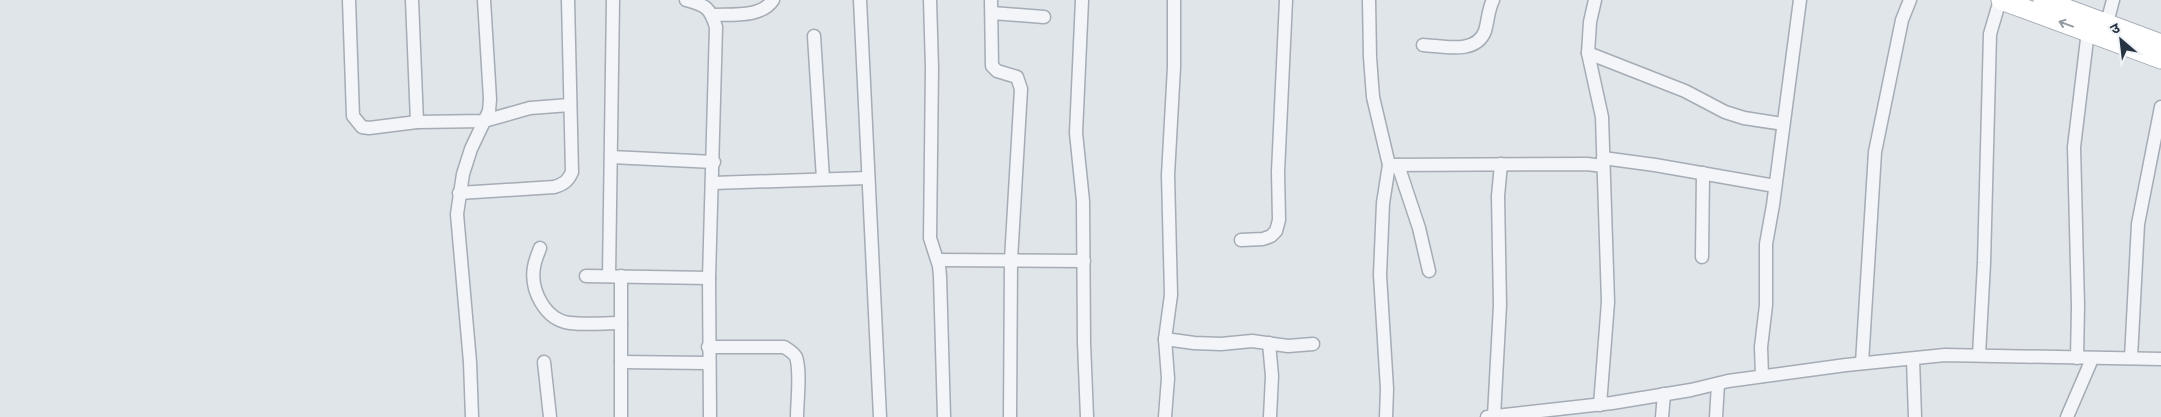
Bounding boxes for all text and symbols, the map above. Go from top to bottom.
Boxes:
north arrow [2096,15,2146,65]
one-way arrow [2058,18,2074,28]
text: उ [2108,19,2123,38]

